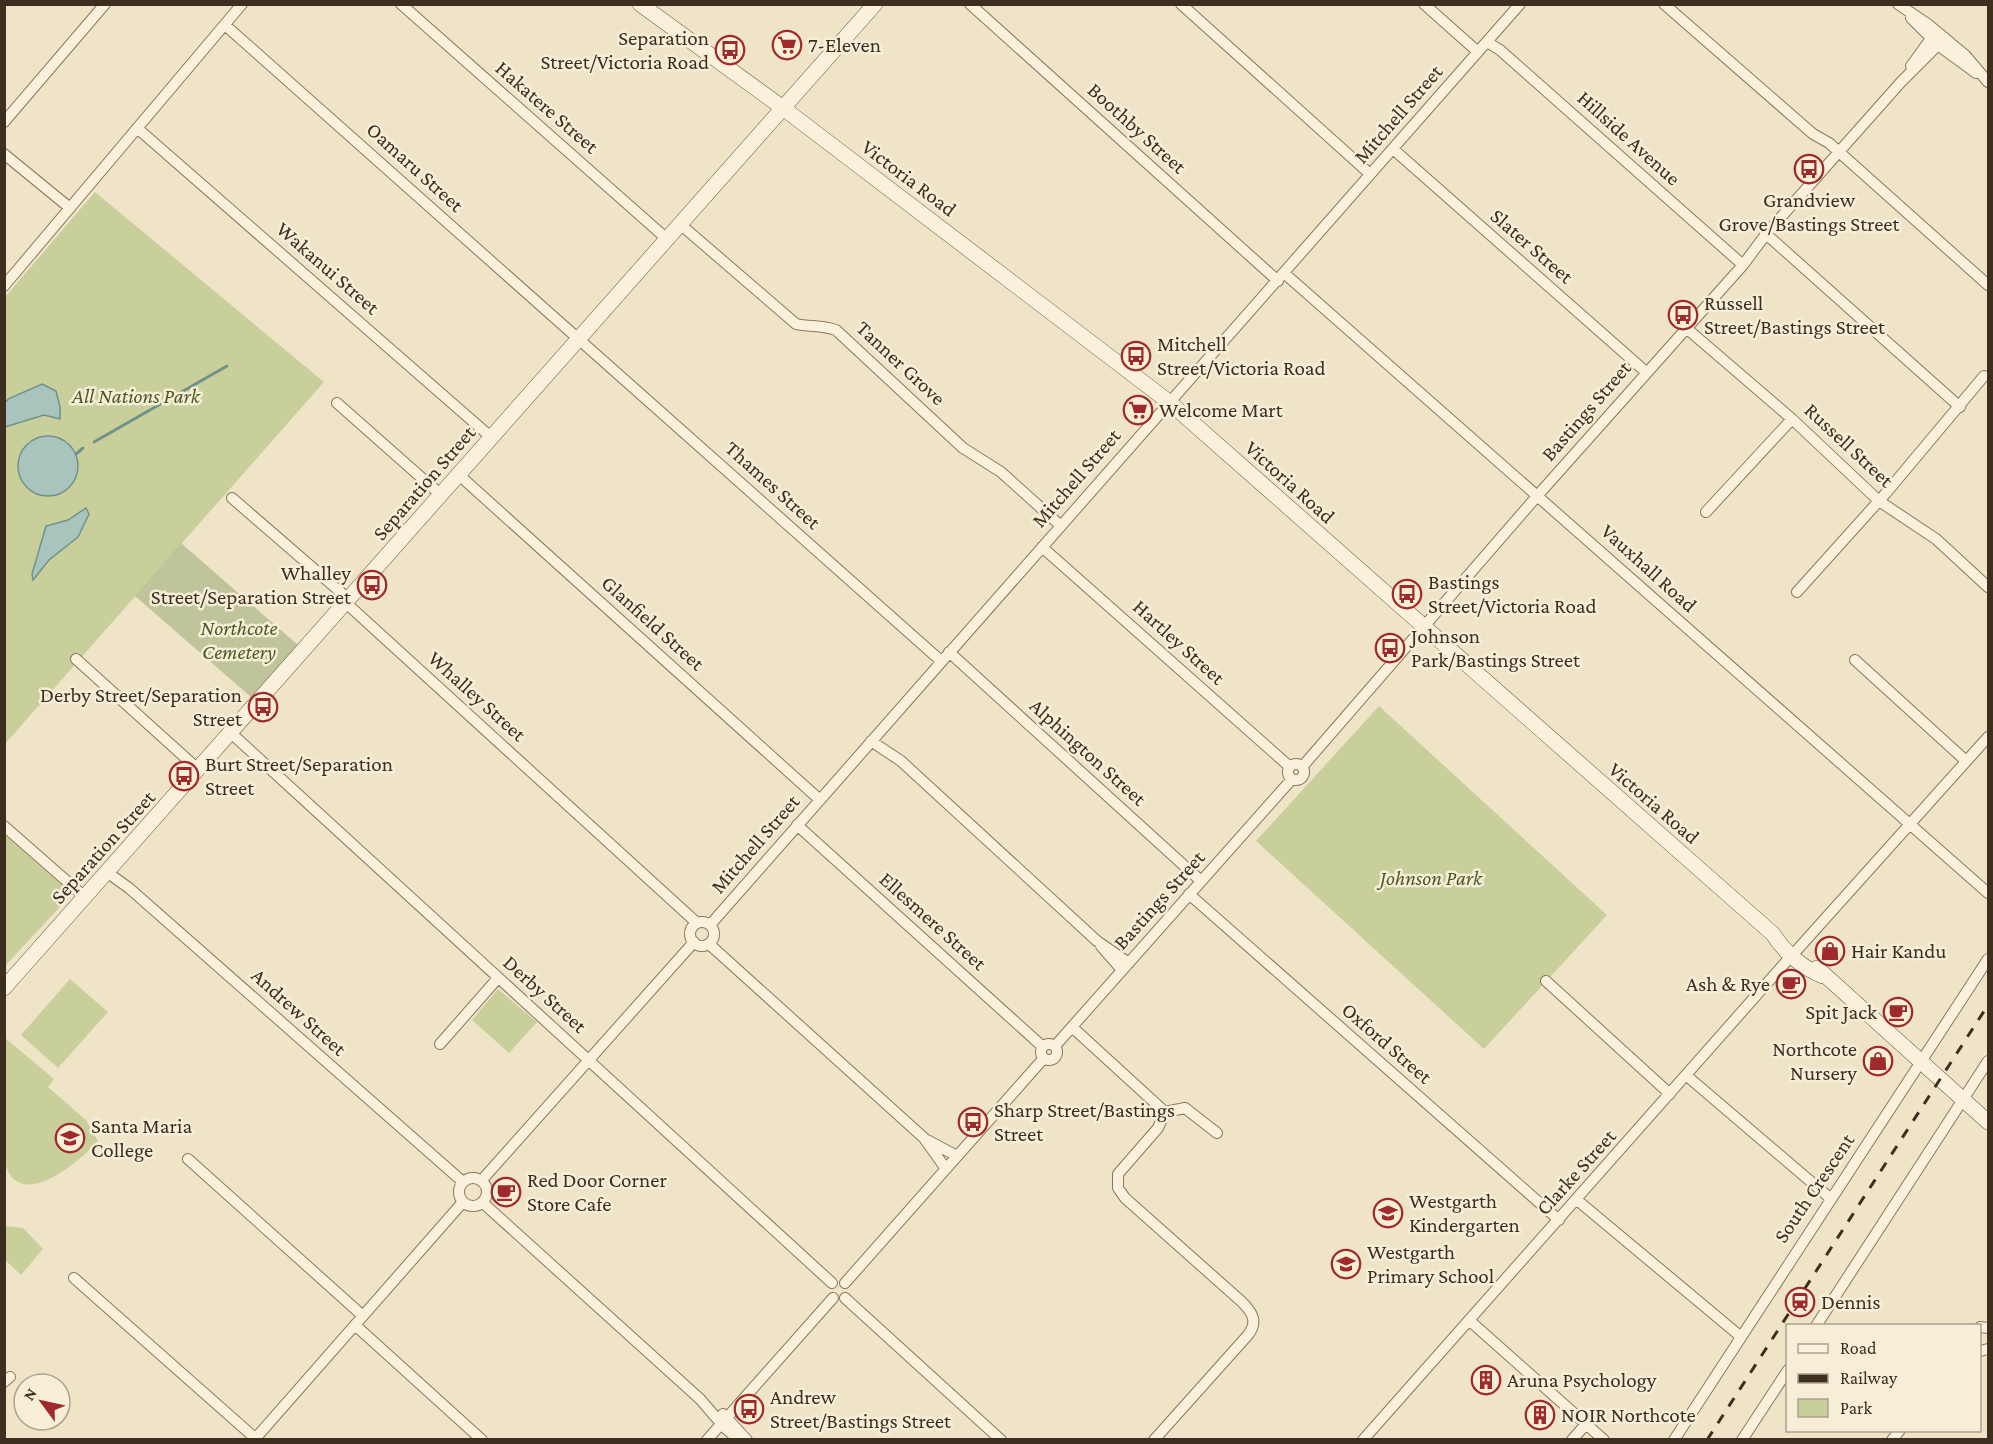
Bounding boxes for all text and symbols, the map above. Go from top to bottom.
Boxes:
place label: Separation Street/Victoria Road [540,26,709,74]
supermarket icon: 7-Eleven [771,29,803,61]
place label: 7-Eleven [808,33,881,57]
bus stop icon: Separation Street/Victoria Road [714,34,746,66]
street label: Hakatere Street [491,56,604,159]
street label: Mitchell Street [1349,59,1448,168]
street label: Boothby Street [1083,78,1192,179]
street label: Hillside Avenue [1573,86,1685,190]
street label: Oamaru Street [362,117,469,217]
street label: Victoria Road [857,135,961,221]
bus stop icon: Grandview Grove/Bastings Street [1793,153,1825,185]
place label: Grandview Grove/Bastings Street [1718,188,1901,236]
street label: Slater Street [1486,204,1579,289]
street label: Wakanui Street [272,217,385,320]
place label: Russell Street/Bastings Street [1704,291,1886,339]
bus stop icon: Russell Street/Bastings Street [1667,299,1699,331]
street label: Tanner Grove [851,316,951,410]
place label: Mitchell Street/Victoria Road [1157,332,1326,380]
bus stop icon: Mitchell Street/Victoria Road [1120,340,1152,372]
street label: Bastings Street [1536,355,1637,466]
park label: All Nations Park [71,384,201,408]
supermarket icon: Welcome Mart [1122,394,1154,426]
place label: Welcome Mart [1159,398,1284,422]
street label: Russell Street [1800,398,1899,493]
street label: Separation Street [368,420,481,545]
street label: Mitchell Street [1027,423,1126,532]
street label: Thames Street [720,436,826,535]
street label: Victoria Road [1240,436,1340,528]
street label: Vauxhall Road [1596,519,1702,617]
place label: Whalley Street/Separation Street [151,561,352,609]
bus stop icon: Whalley Street/Separation Street [356,569,388,601]
place label: Bastings Street/Victoria Road [1428,570,1597,618]
street label: Glanfield Street [597,571,710,676]
bus stop icon: Bastings Street/Victoria Road [1391,578,1423,610]
street label: Hartley Street [1128,594,1231,690]
park label: Northcote Cemetery [201,616,277,664]
place label: Johnson Park/Bastings Street [1409,624,1581,672]
bus stop icon: Johnson Park/Bastings Street [1374,632,1406,664]
street label: Whalley Street [423,646,532,747]
place label: Derby Street/Separation Street [40,683,243,731]
bus stop icon: Derby Street/Separation Street [247,691,279,723]
street label: Alphington Street [1025,693,1152,811]
place label: Burt Street/Separation Street [205,752,393,800]
street label: Victoria Road [1604,757,1704,849]
bus stop icon: Burt Street/Separation Street [168,760,200,792]
street label: Separation Street [46,785,161,908]
street label: Mitchell Street [706,789,805,898]
street label: Bastings Street [1108,845,1210,954]
park label: Johnson Park [1376,866,1483,890]
street label: Ellesmere Street [875,867,992,976]
shop icon: Hair Kandu [1814,935,1846,967]
place label: Hair Kandu [1851,939,1946,963]
street label: Derby Street [498,950,593,1038]
street label: Andrew Street [247,963,352,1061]
cafe icon: Ash & Rye [1775,968,1807,1000]
place label: Ash & Rye [1686,972,1770,996]
cafe icon: Spit Jack [1882,996,1914,1028]
street label: Oxford Street [1337,997,1438,1089]
place label: Spit Jack [1805,1000,1877,1024]
place label: Northcote Nursery [1772,1037,1857,1085]
shop icon: Northcote Nursery [1862,1045,1894,1077]
place label: Sharp Street/Bastings Street [994,1098,1175,1146]
bus stop icon: Sharp Street/Bastings Street [957,1106,989,1138]
place label: Santa Maria College [91,1114,192,1162]
school or university icon: Santa Maria College [54,1122,86,1154]
street label: Clarke Street [1531,1123,1621,1220]
street label: South Crescent [1769,1128,1860,1247]
place label: Red Door Corner Store Cafe [527,1168,668,1216]
cafe icon: Red Door Corner Store Cafe [490,1176,522,1208]
place label: Westgarth Kindergarten [1409,1189,1520,1237]
school or university icon: Westgarth Kindergarten [1372,1197,1404,1229]
place label: Westgarth Primary School [1367,1240,1494,1288]
school or university icon: Westgarth Primary School [1330,1248,1362,1280]
station icon: Dennis [1784,1286,1816,1318]
place label: Dennis [1821,1290,1881,1314]
legend [1786,1324,1981,1432]
text: Road [1840,1338,1877,1358]
building icon: Aruna Psychology [1470,1364,1502,1396]
place label: Aruna Psychology [1507,1368,1657,1392]
text: Railway [1840,1368,1898,1388]
north arrow [12,1372,72,1432]
text: N [20,1385,40,1403]
place label: Andrew Street/Bastings Street [770,1385,952,1433]
bus stop icon: Andrew Street/Bastings Street [733,1393,765,1425]
text: Park [1840,1398,1872,1418]
building icon: NOIR Northcote [1524,1399,1556,1431]
place label: NOIR Northcote [1561,1403,1696,1427]

